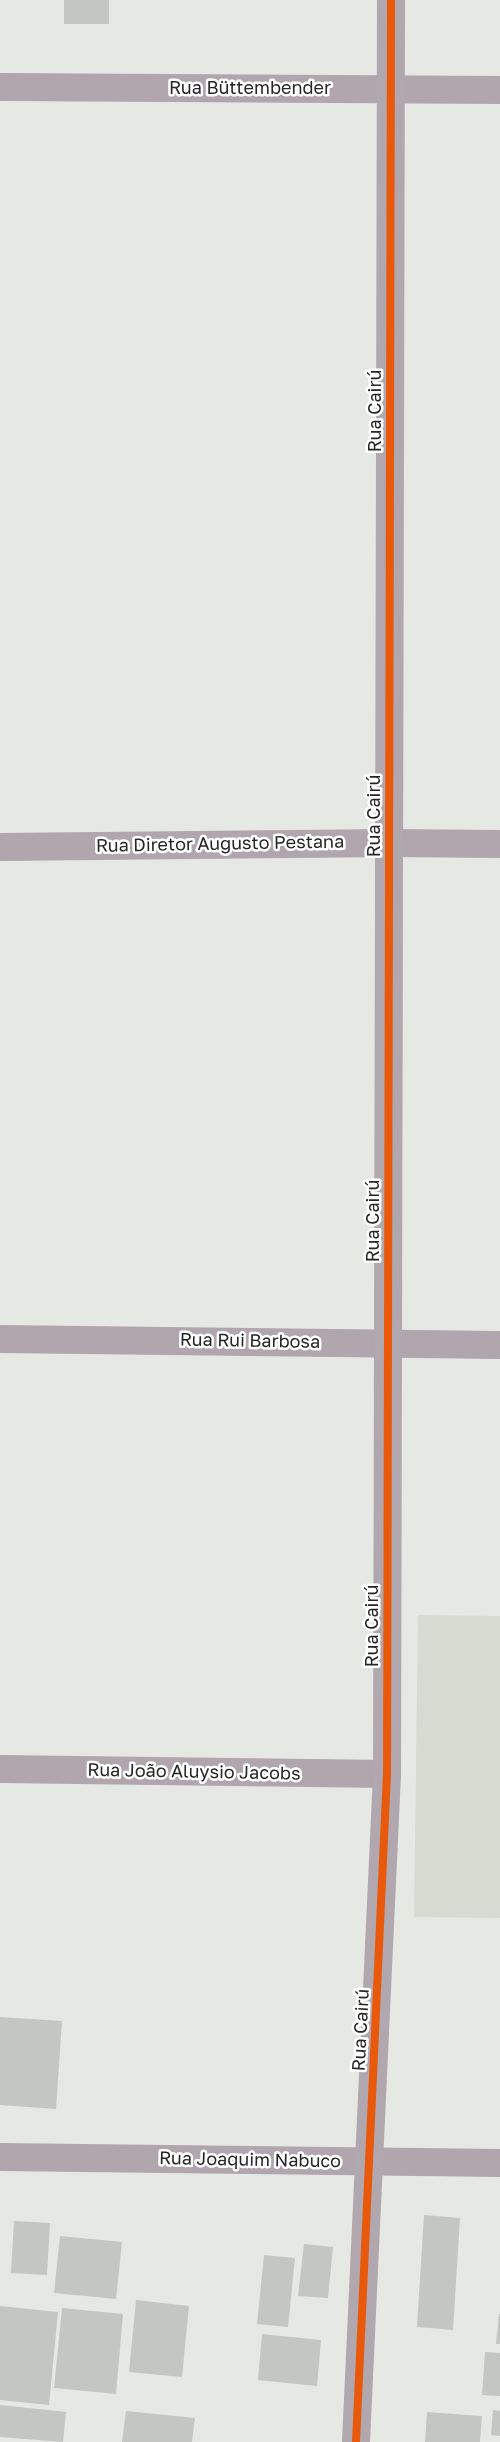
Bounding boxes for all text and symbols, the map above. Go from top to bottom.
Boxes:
street label: Rua Büttembender [169,77,331,99]
street label: Rua Cairú [364,370,386,452]
street label: Rua Cairú [363,775,385,857]
street label: Rua Diretor Augusto Pestana [96,831,344,857]
street label: Rua Cairú [362,1180,384,1262]
street label: Rua Rui Barbosa [180,1329,320,1353]
street label: Rua Cairú [361,1585,383,1667]
street label: Rua João Aluysio Jacobs [87,1759,301,1785]
street label: Rua Cairú [348,1988,374,2072]
street label: Rua Joaquim Nabuco [159,2148,341,2172]

